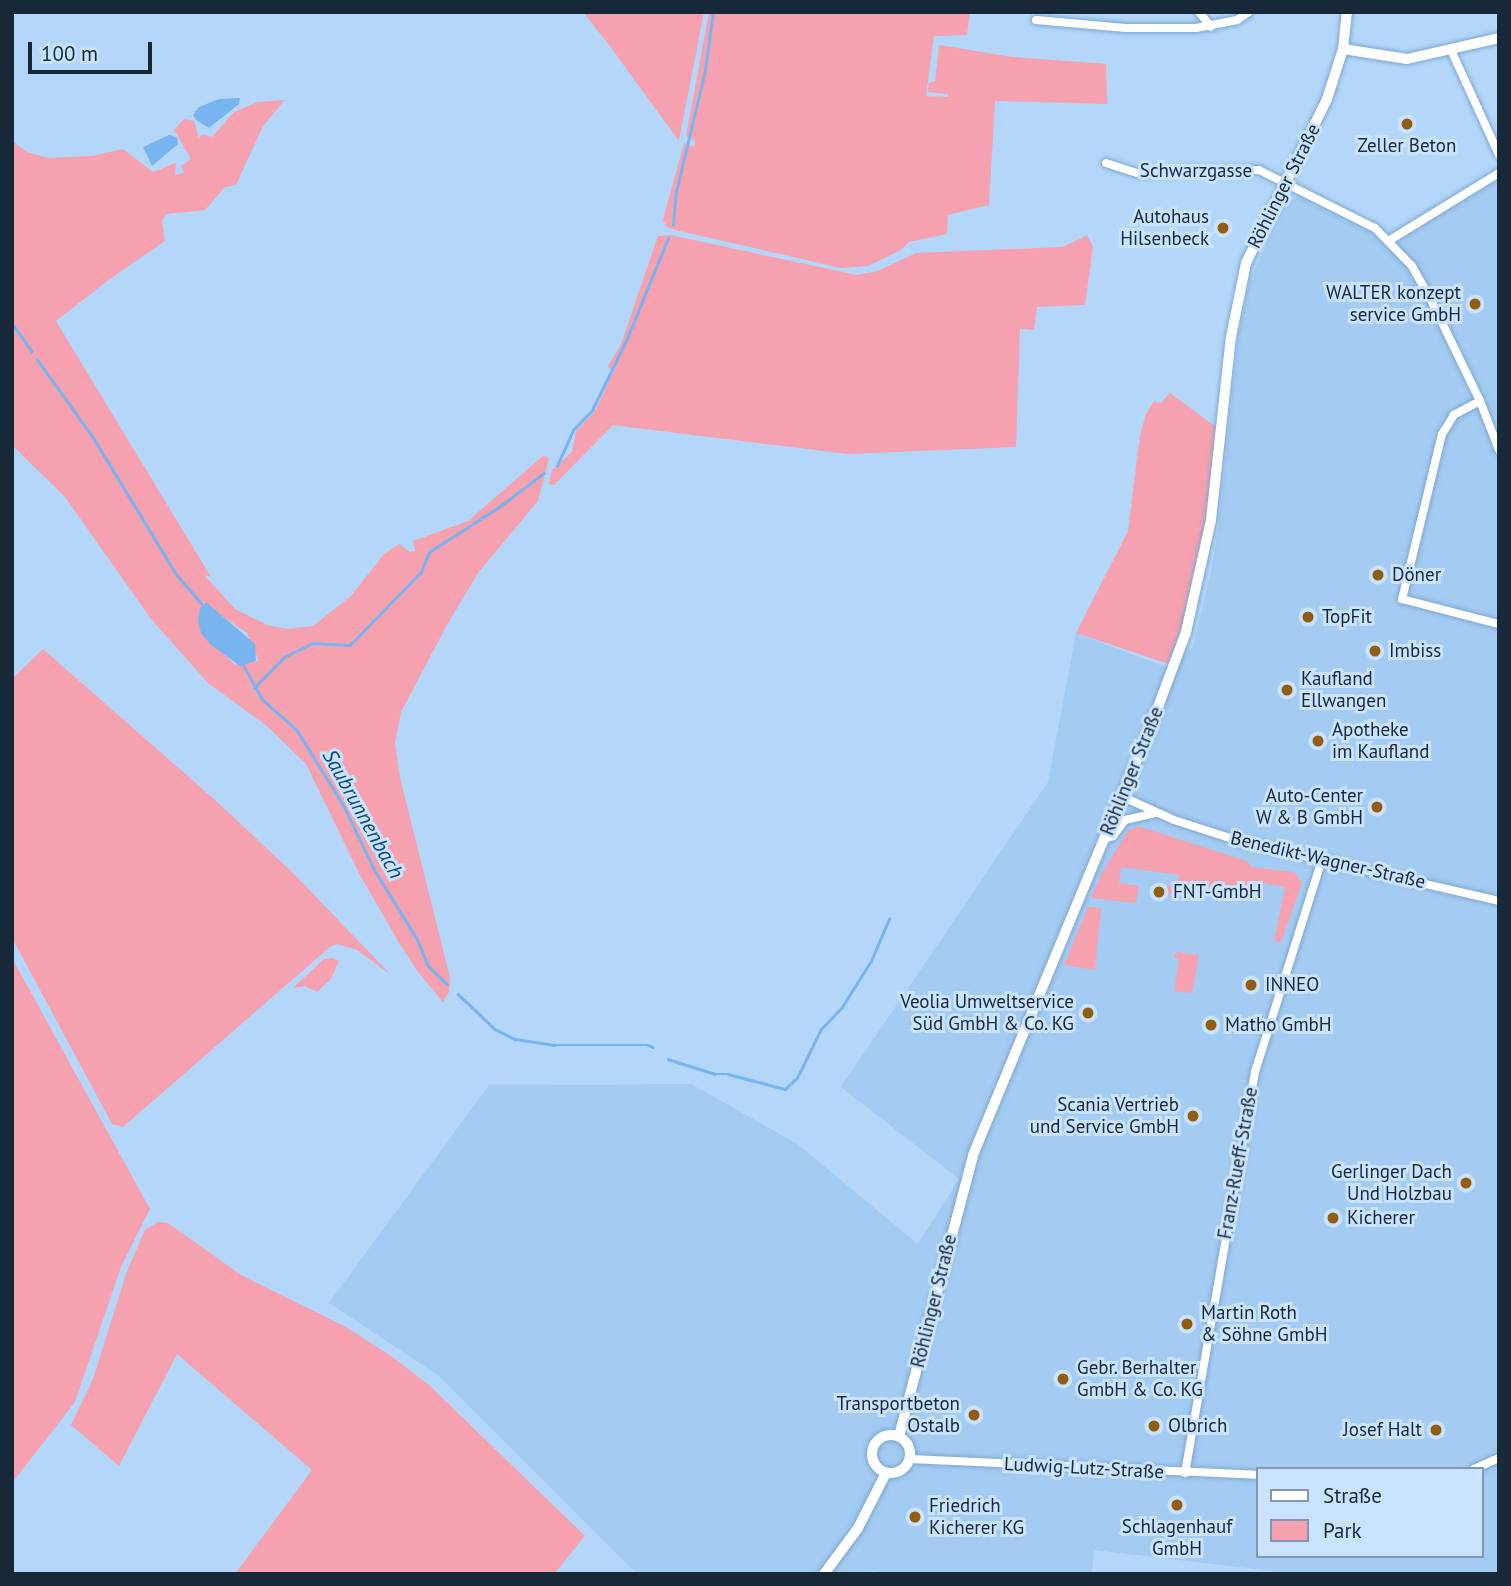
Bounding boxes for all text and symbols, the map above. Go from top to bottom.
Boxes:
scale bar [32,28,156,72]
text: 100 m [41,40,98,67]
marker: Zeller Beton [1399,116,1415,132]
street label: Röhlinger Straße [1243,120,1325,252]
place label: Zeller Beton [1358,135,1456,157]
street label: Schwarzgasse [1140,160,1252,182]
place label: Autohaus Hilsenbeck [1120,206,1209,250]
marker: Autohaus Hilsenbeck [1215,220,1231,236]
place label: WALTER konzept service GmbH [1326,282,1461,326]
marker: WALTER konzept service GmbH [1467,296,1483,312]
place label: Döner [1392,564,1441,586]
marker: Döner [1370,567,1386,583]
place label: TopFit [1322,606,1372,628]
marker: TopFit [1300,609,1316,625]
place label: Imbiss [1389,640,1441,662]
marker: Imbiss [1367,643,1383,659]
place label: Kaufland Ellwangen [1301,668,1386,712]
marker: Kaufland Ellwangen [1279,682,1295,698]
street label: Röhlinger Straße [1096,703,1168,839]
place label: Apotheke im Kaufland [1332,719,1429,763]
marker: Apotheke im Kaufland [1310,733,1326,749]
water label: Saubrunnenbach [317,745,409,883]
place label: Auto-Center W & B GmbH [1255,785,1363,829]
marker: Auto-Center W & B GmbH [1369,799,1385,815]
street label: Benedikt-Wagner-Straße [1228,826,1428,894]
place label: FNT-GmbH [1173,881,1261,903]
marker: FNT-GmbH [1151,884,1167,900]
place label: INNEO [1265,974,1319,996]
marker: INNEO [1243,977,1259,993]
place label: Veolia Umweltservice Süd GmbH & Co. KG [900,991,1074,1035]
marker: Veolia Umweltservice Süd GmbH & Co. KG [1080,1005,1096,1021]
place label: Matho GmbH [1225,1014,1332,1036]
marker: Matho GmbH [1203,1017,1219,1033]
street label: Franz-Rueff-Straße [1213,1085,1263,1241]
place label: Scania Vertrieb und Service GmbH [1030,1094,1179,1138]
marker: Scania Vertrieb und Service GmbH [1185,1108,1201,1124]
place label: Gerlinger Dach Und Holzbau [1331,1161,1452,1205]
marker: Gerlinger Dach Und Holzbau [1458,1175,1474,1191]
place label: Kicherer [1347,1207,1415,1229]
marker: Kicherer [1325,1210,1341,1226]
street label: Röhlinger Straße [906,1232,962,1370]
place label: Martin Roth & Söhne GmbH [1201,1302,1327,1346]
marker: Martin Roth & Söhne GmbH [1179,1316,1195,1332]
place label: Gebr. Berhalter GmbH & Co. KG [1077,1357,1204,1401]
marker: Gebr. Berhalter GmbH & Co. KG [1055,1371,1071,1387]
place label: Transportbeton Ostalb [837,1393,960,1437]
marker: Transportbeton Ostalb [966,1407,982,1423]
place label: Olbrich [1168,1415,1227,1437]
marker: Olbrich [1146,1418,1162,1434]
place label: Josef Halt [1343,1419,1422,1441]
marker: Josef Halt [1428,1422,1444,1438]
street label: Ludwig-Lutz-Straße [1004,1452,1164,1484]
legend [1256,1467,1483,1558]
text: Straße [1323,1482,1382,1509]
place label: Friedrich Kicherer KG [929,1495,1024,1539]
marker: Schlagenhauf GmbH [1169,1497,1185,1513]
marker: Friedrich Kicherer KG [907,1509,923,1525]
place label: Schlagenhauf GmbH [1122,1516,1232,1560]
text: Park [1323,1517,1362,1544]

